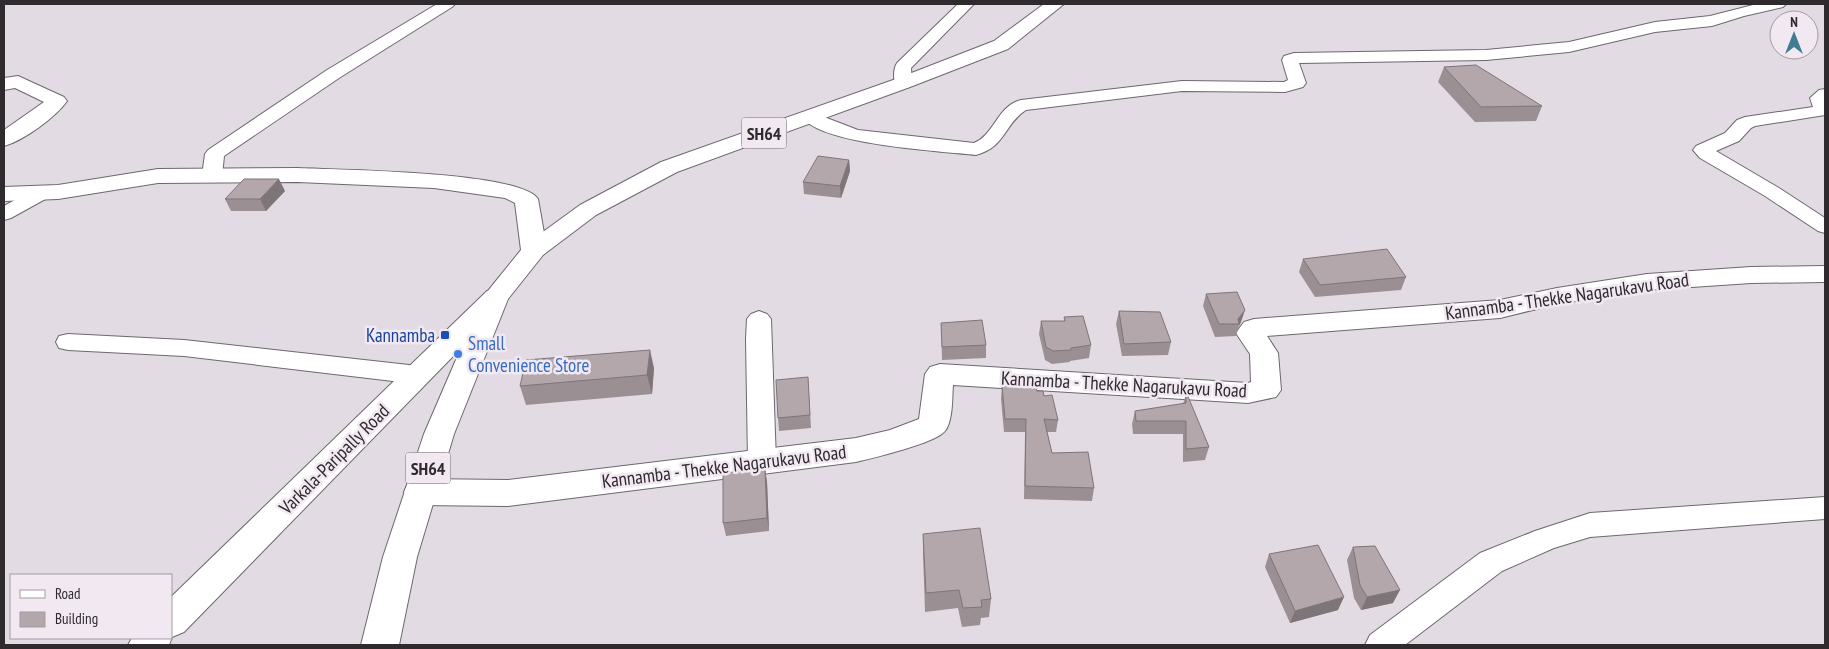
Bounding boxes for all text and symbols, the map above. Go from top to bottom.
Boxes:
north arrow [1769,10,1819,60]
text: N [1790,13,1798,31]
road number: SH64 [742,118,786,148]
street label: Kannamba - Thekke Nagarukavu Road [1444,267,1690,325]
place label: Kannamba [366,323,435,347]
marker: Kannamba [439,329,451,341]
place label: Small Convenience Store [468,331,590,377]
marker: Small Convenience Store [452,348,464,360]
street label: Kannamba - Thekke Nagarukavu Road [1001,366,1247,402]
street label: Varkala-Paripally Road [273,399,394,520]
street label: Kannamba - Thekke Nagarukavu Road [600,439,848,493]
road number: SH64 [406,452,450,483]
legend [10,574,172,639]
text: Road [55,584,81,603]
text: Building [55,609,98,628]

